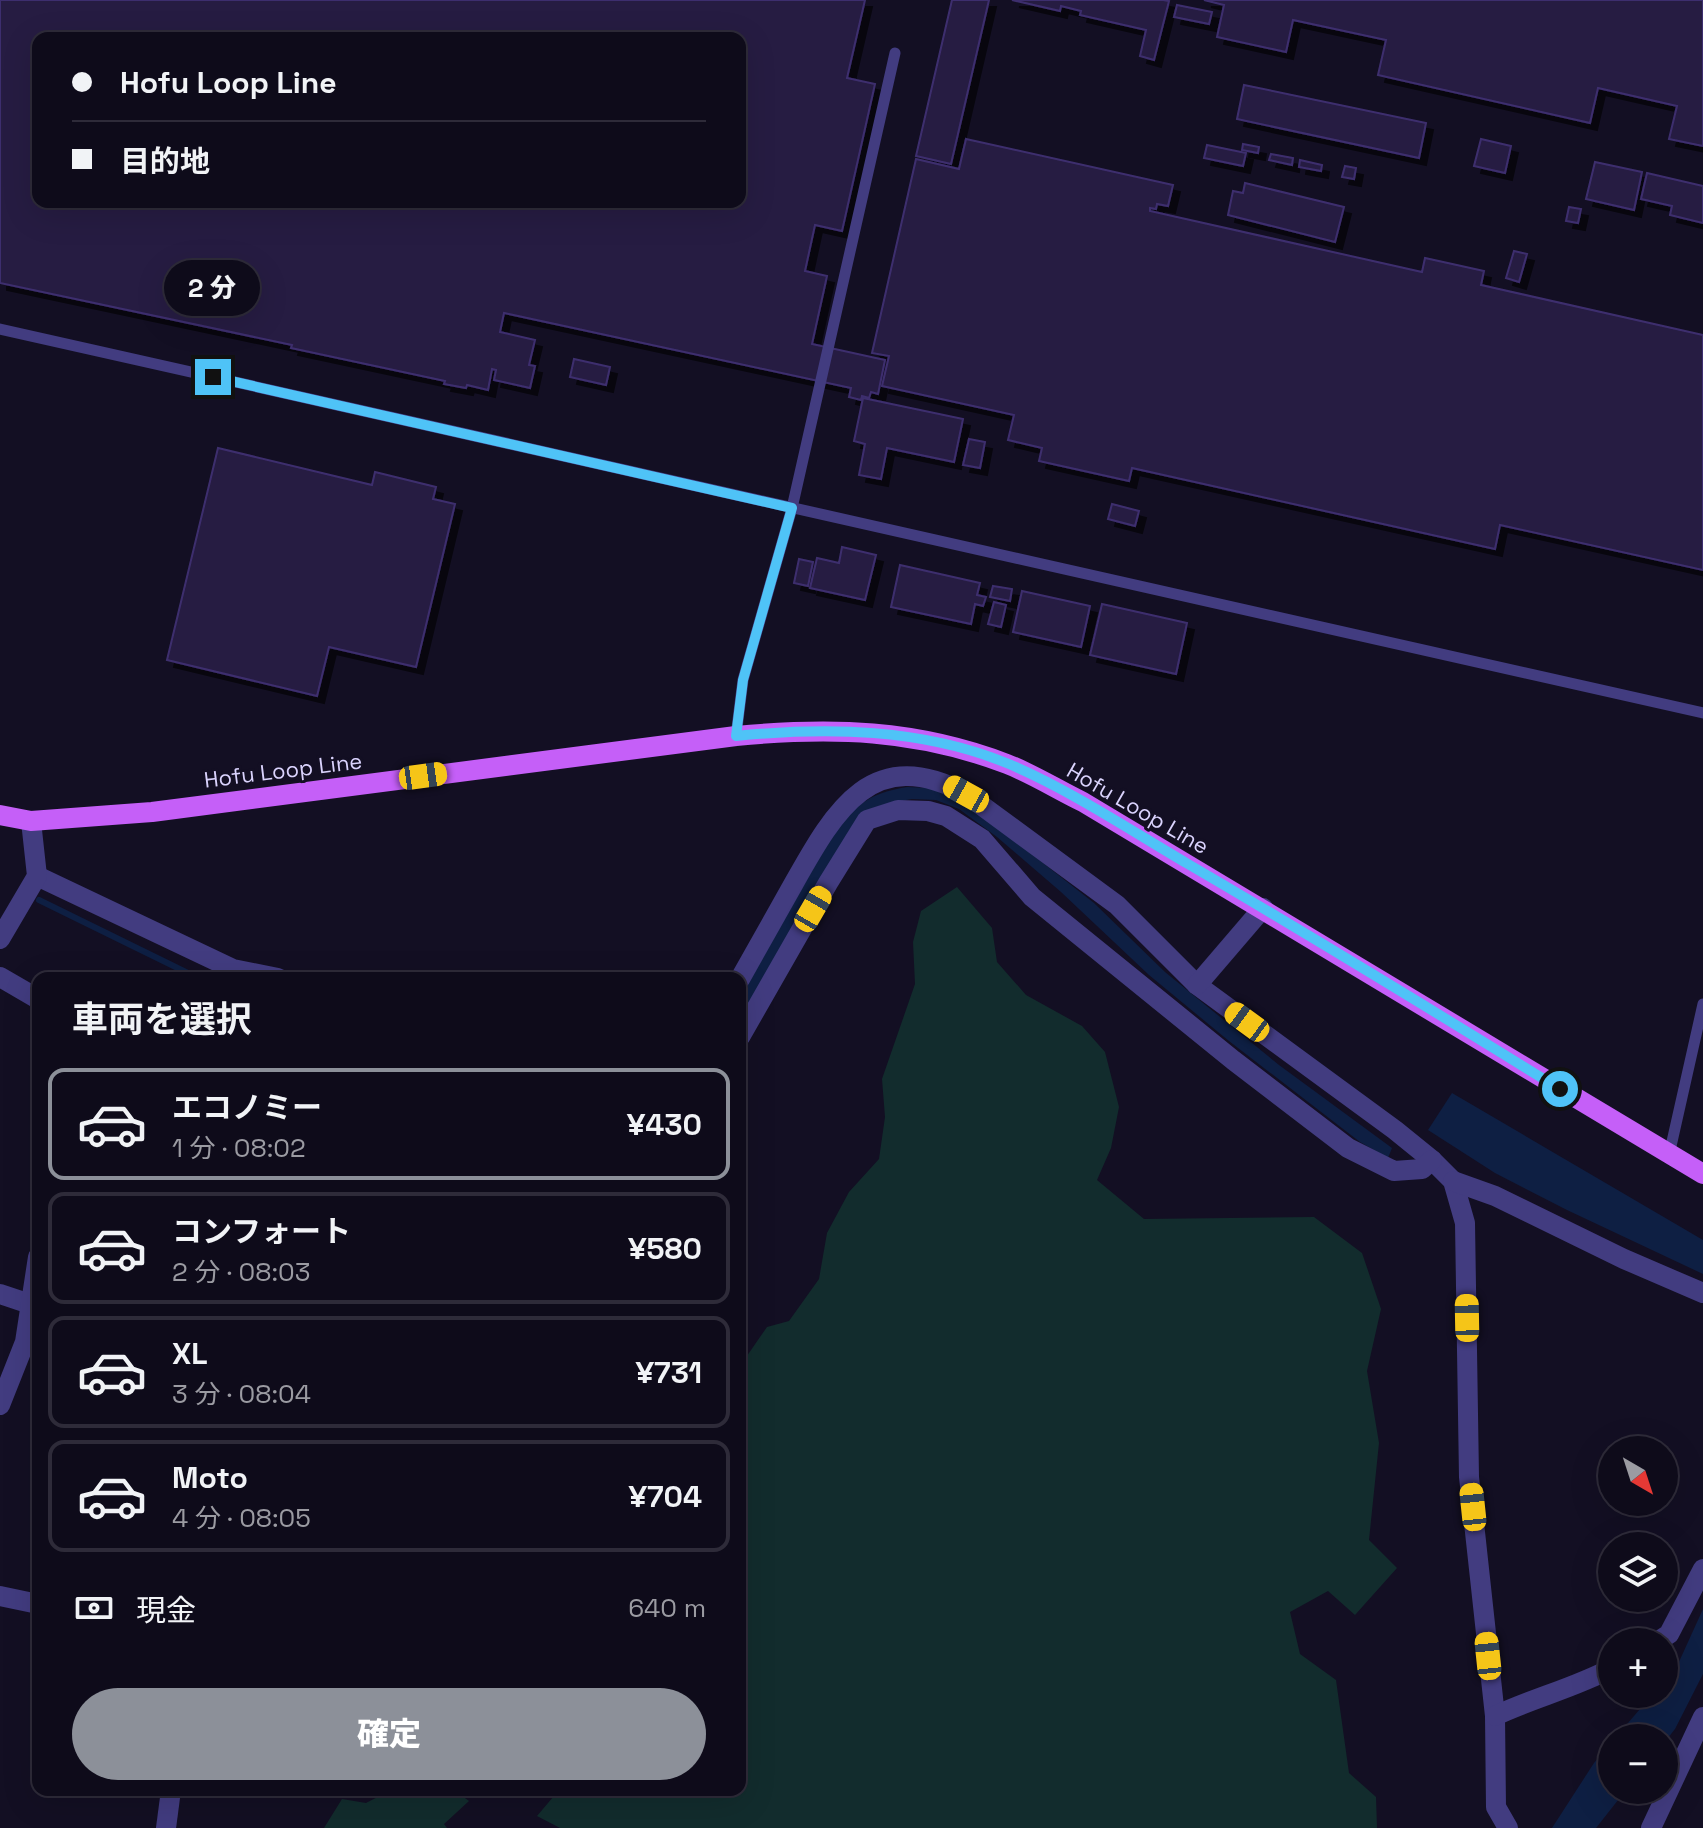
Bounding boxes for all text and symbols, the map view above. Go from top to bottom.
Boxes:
text: Hofu Loop Line [120,63,337,102]
text: 目的地 [120,142,210,181]
callout: 2 分 [165,261,261,317]
text: 2 分 [188,271,236,305]
route end [195,359,231,395]
street label: Hofu Loop Line [202,746,364,794]
street label: Hofu Loop Line [1062,756,1214,860]
car [398,761,448,791]
car [939,772,993,816]
car [791,882,835,936]
text: 車両を選択 [72,997,252,1043]
car [1221,998,1273,1046]
route start [1542,1071,1578,1107]
icon: car [76,1088,148,1160]
text: エコノミー [172,1088,322,1127]
text: ¥430 [627,1105,702,1144]
text: 1 分 · 08:02 [172,1131,306,1165]
icon: car [76,1212,148,1284]
text: コンフォート [172,1212,351,1251]
text: ¥580 [628,1229,702,1268]
text: 2 分 · 08:03 [172,1255,310,1289]
car [1455,1294,1479,1342]
text: XL [172,1334,208,1373]
icon: car [76,1336,148,1408]
text: ¥731 [636,1353,702,1392]
text: 3 分 · 08:04 [172,1377,311,1411]
north arrow [1598,1436,1678,1516]
map controls [1598,1436,1678,1804]
text: Moto [172,1458,248,1497]
icon: car [76,1460,148,1532]
text: ¥704 [628,1477,702,1516]
car [1459,1482,1487,1532]
text: 4 分 · 08:05 [172,1501,311,1535]
button: layers [1598,1532,1678,1612]
icon: cash [72,1586,116,1630]
text: 現金 [136,1591,196,1630]
text: 640 m [628,1591,706,1625]
button: + [1598,1628,1678,1708]
car [1474,1631,1502,1681]
button: 確定 [72,1688,706,1780]
button: − [1598,1724,1678,1804]

